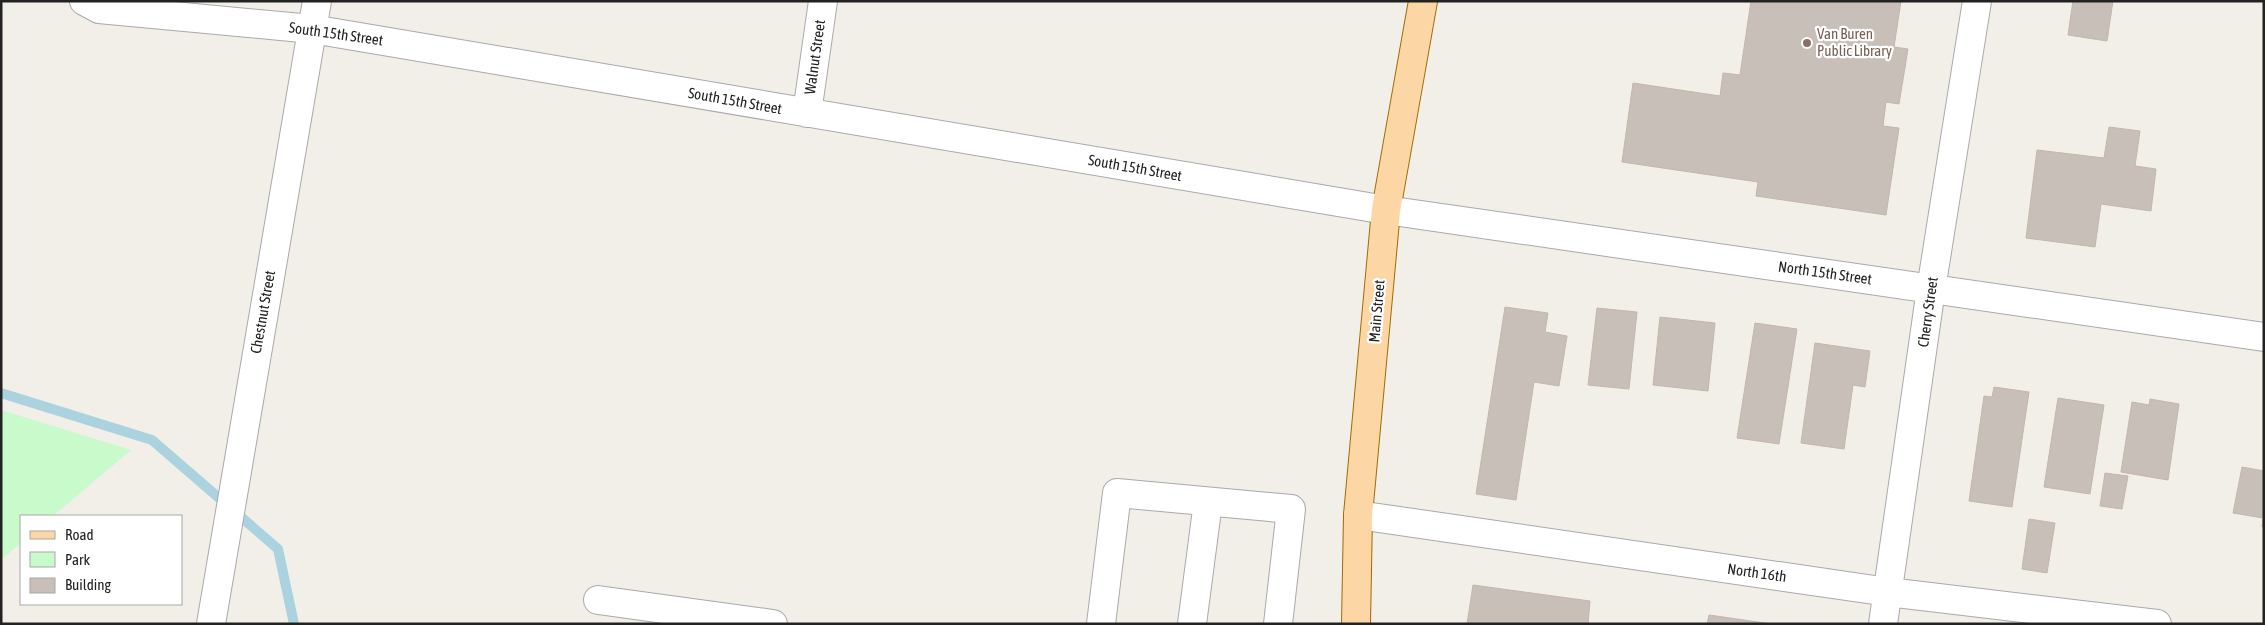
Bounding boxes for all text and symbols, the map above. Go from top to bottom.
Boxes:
street label: South 15th Street [288,18,384,49]
street label: Walnut Street [801,19,828,95]
place label: Van Buren Public Library [1817,25,1892,59]
marker: Van Buren Public Library [1801,37,1813,49]
street label: South 15th Street [687,84,783,117]
street label: South 15th Street [1087,151,1183,184]
street label: North 15th Street [1777,258,1873,287]
street label: Chestnut Street [247,269,278,355]
street label: Cherry Street [1914,276,1941,348]
street label: Main Street [1365,279,1388,343]
legend [20,515,182,605]
text: Road [65,526,94,543]
text: Park [65,551,90,568]
street label: North 16th [1726,560,1788,585]
text: Building [65,576,111,593]

